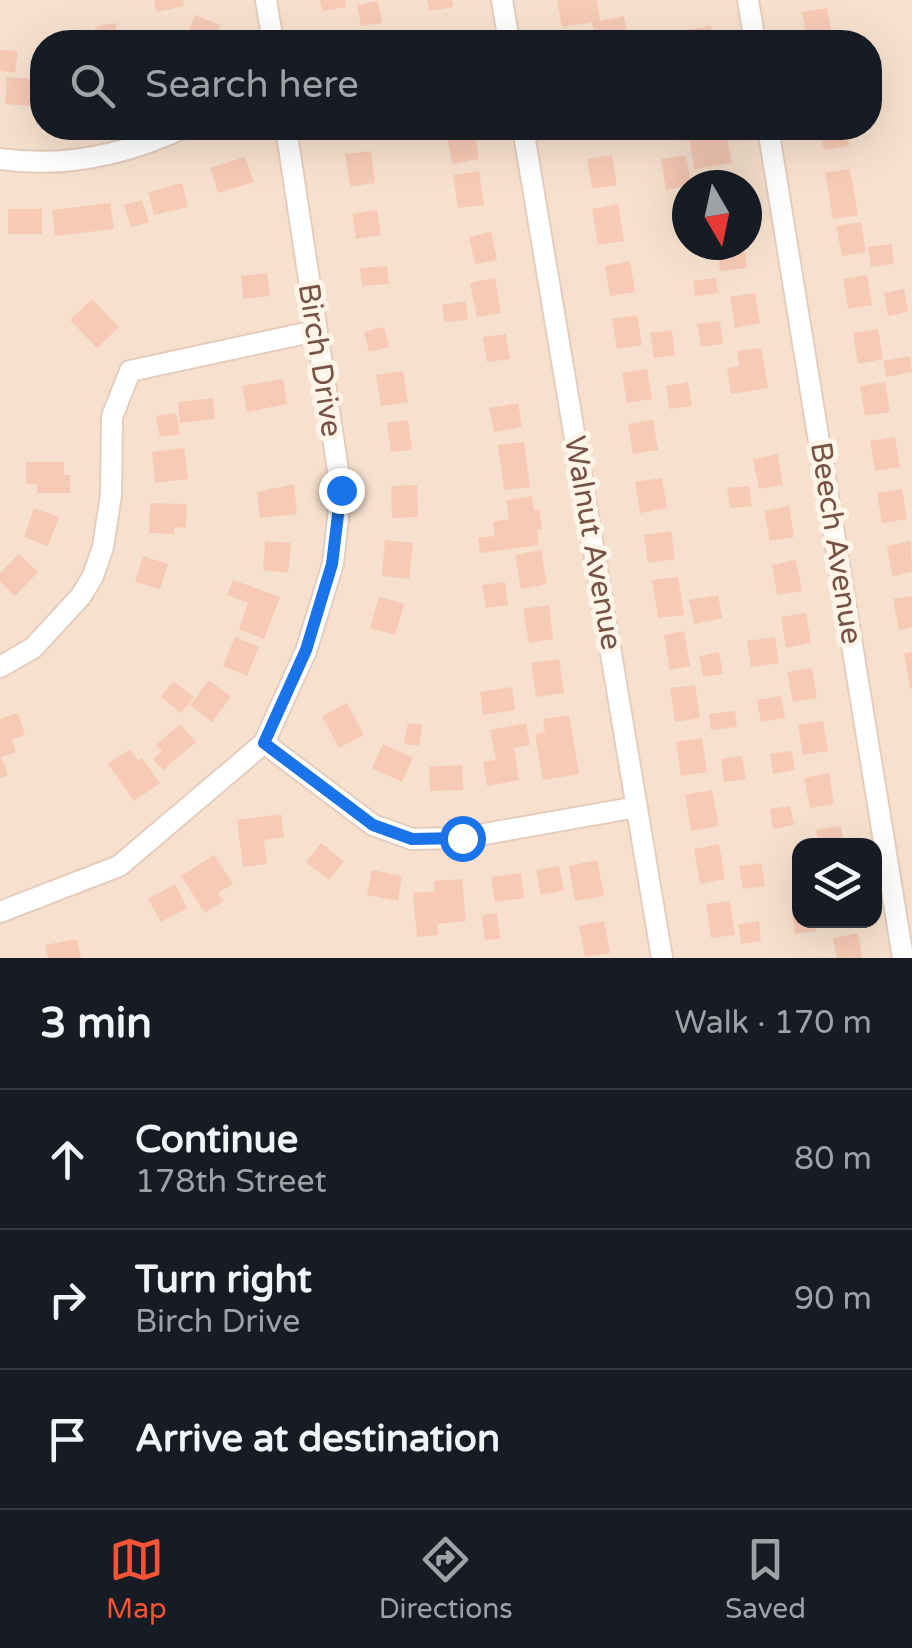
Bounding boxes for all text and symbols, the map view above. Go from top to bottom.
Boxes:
search box [30,30,882,140]
icon: search [65,58,120,113]
text: Search here [145,62,359,108]
north arrow [672,170,762,260]
street label: Birch Drive [290,281,350,439]
street label: Walnut Avenue [556,433,630,653]
street label: Beech Avenue [802,439,870,647]
route end [319,468,365,514]
route start [440,816,486,862]
map controls [792,838,882,928]
button: layers [792,838,882,928]
text: 3 min [40,998,152,1049]
text: Walk · 170 m [675,1004,872,1042]
text: Continue [135,1117,298,1163]
icon: ahead [40,1132,95,1187]
text: 80 m [794,1140,872,1178]
text: 178th Street [135,1163,327,1201]
text: Turn right [135,1257,312,1303]
icon: right [40,1272,95,1327]
text: 90 m [794,1280,872,1318]
text: Birch Drive [135,1303,300,1341]
icon: arrive [40,1412,95,1467]
text: Arrive at destination [135,1416,500,1462]
tab: Map [106,1532,167,1626]
tab: Directions [379,1532,513,1626]
tab: Saved [725,1532,806,1626]

